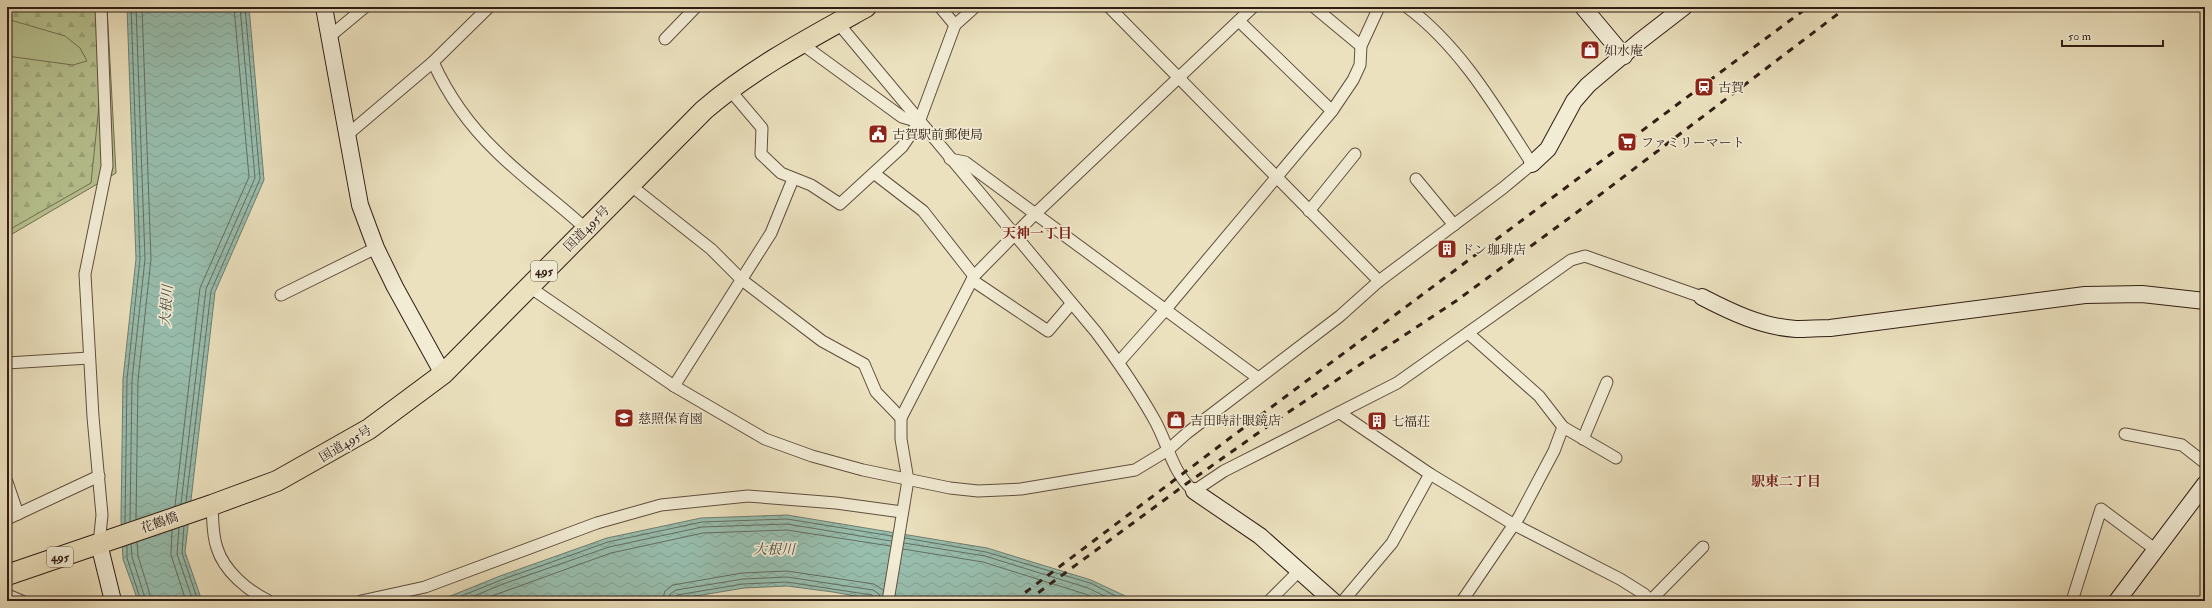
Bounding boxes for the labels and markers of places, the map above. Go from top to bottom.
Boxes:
shop icon: 如水庵 [1579,39,1601,61]
place label: 如水庵 [1604,43,1643,59]
station icon: 古賀 [1693,76,1715,98]
place label: 古賀 [1718,80,1744,96]
public building icon: 古賀駅前郵便局 [867,123,889,145]
place label: 古賀駅前郵便局 [892,127,983,143]
supermarket icon: ファミリーマート [1616,131,1638,153]
place label: ファミリーマート [1641,135,1745,151]
building icon: ドン珈琲店 [1436,238,1458,260]
place label: ドン珈琲店 [1461,242,1526,258]
school or university icon: 慈照保育園 [613,407,635,429]
shop icon: 吉田時計眼鏡店 [1165,409,1187,431]
building icon: 七福荘 [1366,410,1388,432]
place label: 慈照保育園 [638,411,703,427]
place label: 吉田時計眼鏡店 [1190,413,1281,429]
place label: 七福荘 [1391,414,1430,430]

